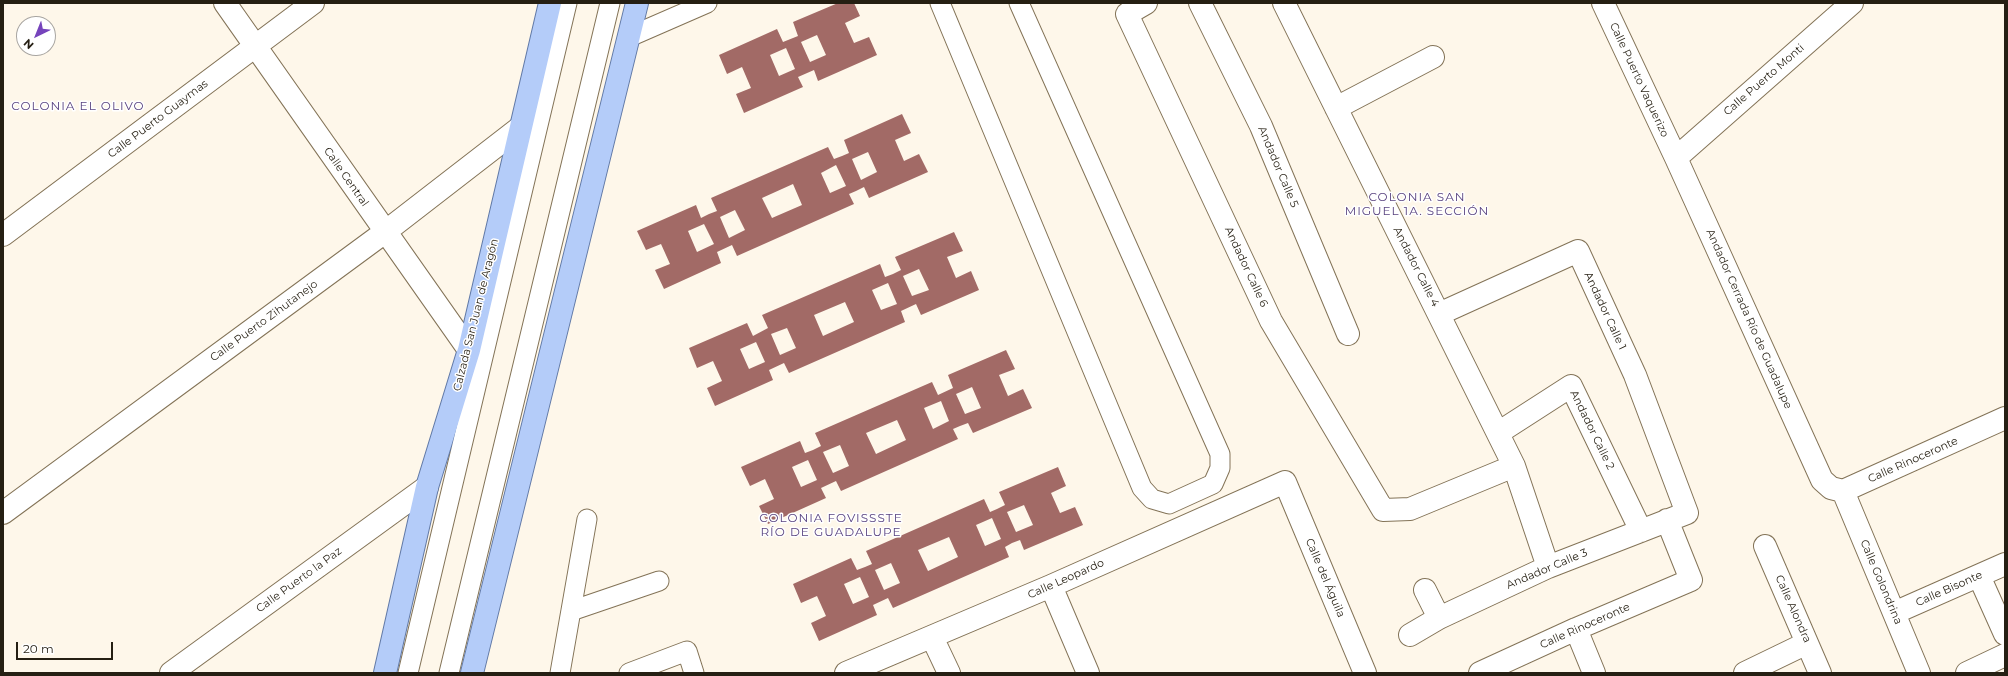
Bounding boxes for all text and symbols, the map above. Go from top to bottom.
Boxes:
north arrow [16,16,56,56]
street label: Calle Puerto Vaquerizo [1607,21,1671,139]
text: N [20,36,37,52]
street label: Calle Puerto Monti [1721,41,1807,119]
street label: Calle Puerto Guaymas [105,77,211,161]
district label: COLONIA EL OLIVO [11,99,145,113]
street label: Andador Calle 5 [1255,124,1301,210]
street label: Calle Central [321,145,371,209]
district label: COLONIA SAN MIGUEL 1A. SECCIÓN [1345,190,1489,218]
street label: Andador Calle 6 [1222,225,1270,309]
street label: Andador Calle 4 [1390,225,1442,309]
street label: Andador Cerrada Río de Guadalupe [1703,227,1795,411]
street label: Calzada San Juan de Aragón [451,237,501,393]
street label: Andador Calle 1 [1581,270,1629,352]
street label: Calle Puerto Zihutanejo [208,278,320,364]
street label: Andador Calle 2 [1567,388,1617,472]
street label: Calle Rinoceronte [1866,434,1960,486]
district label: COLONIA FOVISSSTE RÍO DE GUADALUPE [759,511,903,539]
street label: Calle del Águila [1302,536,1348,620]
street label: Calle Golondrina [1857,538,1905,626]
street label: Calle Puerto la Paz [254,545,344,615]
street label: Andador Calle 3 [1504,546,1590,592]
street label: Calle Leopardo [1026,556,1106,602]
street label: Calle Bisonte [1914,568,1984,610]
street label: Calle Alondra [1772,573,1814,645]
street label: Calle Rinoceronte [1538,600,1632,652]
scale bar [18,634,115,660]
text: 20 m [23,641,54,656]

